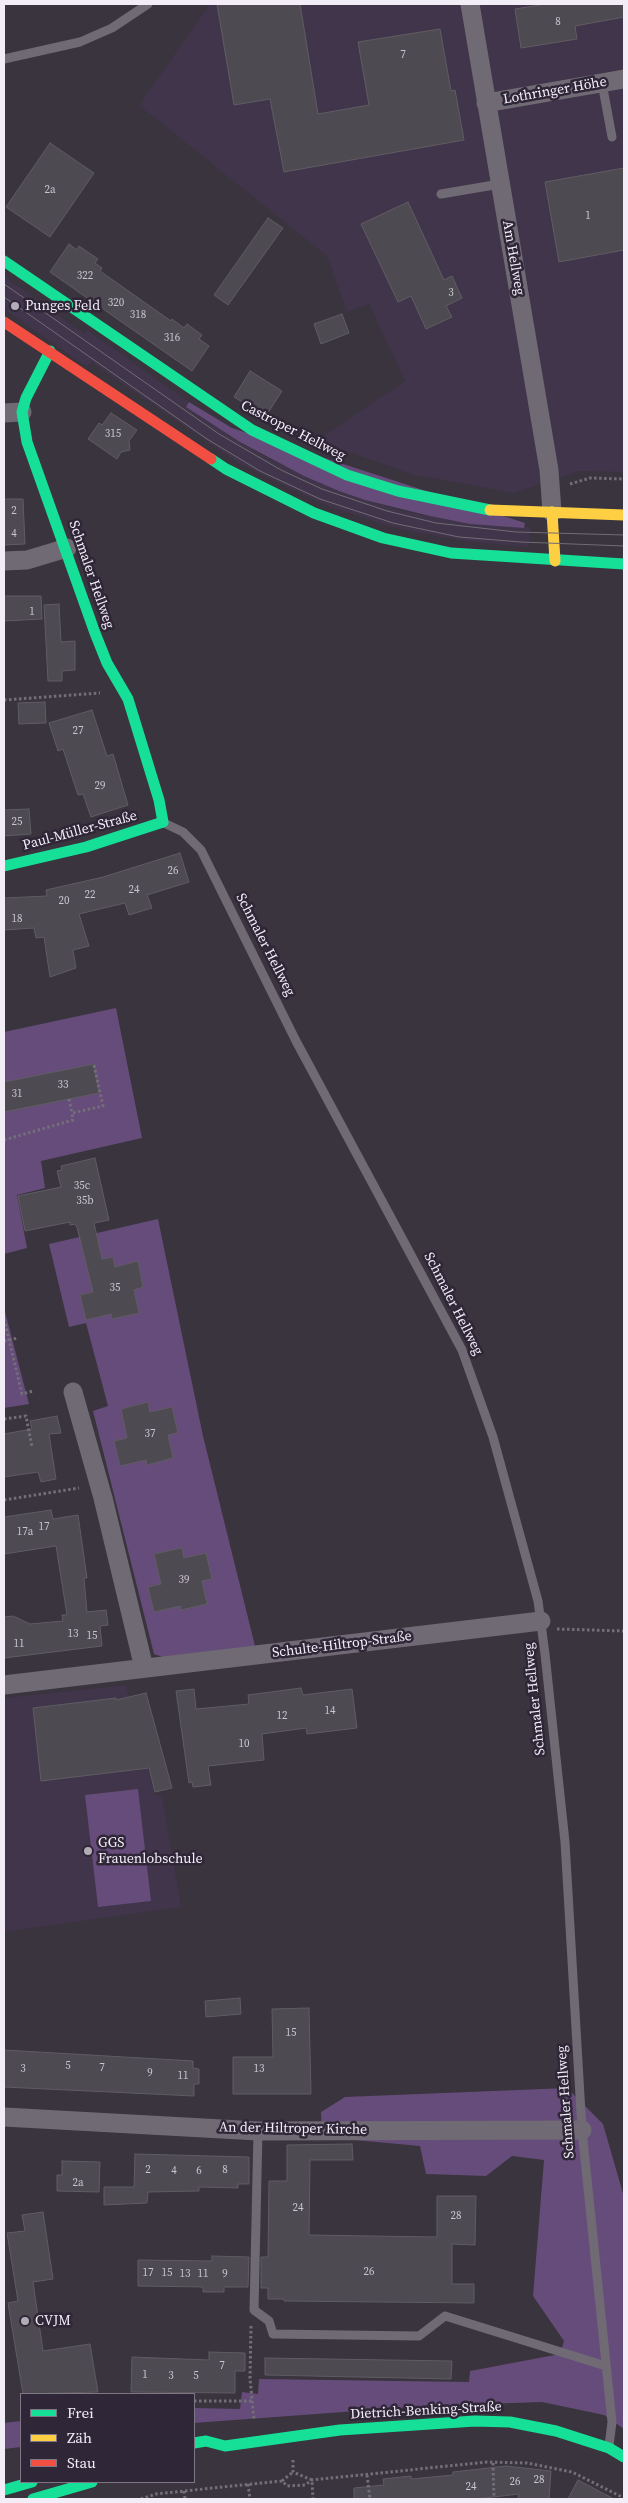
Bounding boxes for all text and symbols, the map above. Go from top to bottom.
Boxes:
house number: 8 [555,15,561,29]
house number: 7 [400,48,406,62]
street label: Lothringer Höhe [502,74,608,108]
house number: 2a [44,183,56,197]
house number: 1 [585,209,591,223]
street label: Am Hellweg [498,219,528,297]
house number: 322 [77,269,93,283]
house number: 3 [448,286,454,300]
house number: 320 [108,296,124,310]
place label: Punges Feld [25,298,100,314]
marker: Punges Feld [9,300,21,312]
house number: 318 [130,308,146,322]
house number: 316 [164,331,180,345]
street label: Castroper Hellweg [238,397,348,465]
house number: 315 [105,427,121,441]
house number: 2 [11,504,17,518]
street label: Schmaler Hellweg [65,519,117,631]
house number: 4 [11,527,17,541]
house number: 1 [29,605,35,619]
house number: 27 [73,724,83,738]
house number: 29 [95,779,105,793]
street label: Paul-Müller-Straße [21,808,139,854]
house number: 25 [12,815,22,829]
house number: 26 [168,864,178,878]
house number: 24 [129,883,139,897]
house number: 22 [85,888,95,902]
street label: Schmaler Hellweg [232,891,298,999]
house number: 20 [59,894,69,908]
house number: 18 [12,912,22,926]
house number: 33 [58,1078,68,1092]
house number: 31 [12,1087,22,1101]
house number: 35c [74,1179,90,1193]
house number: 35b [76,1194,94,1208]
street label: Schmaler Hellweg [420,1250,486,1358]
house number: 35 [110,1281,120,1295]
house number: 37 [145,1427,155,1441]
house number: 17 [39,1520,49,1534]
house number: 17a [17,1525,33,1539]
house number: 39 [179,1573,189,1587]
house number: 13 [68,1627,78,1641]
street label: Schulte-Hiltrop-Straße [271,1628,413,1662]
house number: 15 [87,1629,97,1643]
house number: 11 [14,1637,24,1651]
street label: Schmaler Hellweg [521,1642,549,1756]
house number: 14 [325,1704,335,1718]
house number: 12 [277,1709,287,1723]
house number: 10 [239,1737,249,1751]
place label: GGS Frauenlobschule [98,1835,203,1868]
marker: GGS Frauenlobschule [82,1845,94,1857]
house number: 15 [286,2026,296,2040]
street label: Schmaler Hellweg [554,2045,578,2159]
house number: 5 [65,2059,71,2073]
house number: 7 [99,2061,105,2075]
house number: 3 [20,2062,26,2076]
house number: 13 [254,2062,264,2076]
house number: 9 [147,2066,153,2080]
house number: 11 [178,2069,188,2083]
street label: An der Hiltroper Kirche [219,2119,367,2139]
house number: 2 [145,2163,151,2177]
house number: 8 [222,2163,228,2177]
house number: 4 [171,2164,177,2178]
house number: 6 [196,2164,202,2178]
house number: 2a [72,2176,84,2190]
house number: 24 [293,2201,303,2215]
house number: 28 [451,2209,461,2223]
house number: 26 [364,2265,374,2279]
house number: 17 [143,2266,153,2280]
house number: 15 [162,2266,172,2280]
house number: 13 [180,2267,190,2281]
house number: 11 [198,2267,208,2281]
house number: 9 [222,2267,228,2281]
place label: CVJM [35,2313,71,2329]
marker: CVJM [19,2315,31,2327]
house number: 7 [219,2359,225,2373]
house number: 1 [142,2368,148,2382]
house number: 3 [168,2369,174,2383]
house number: 5 [193,2369,199,2383]
legend [20,2393,195,2483]
street label: Dietrich-Benking-Straße [350,2399,502,2423]
text: Frei [67,2402,94,2423]
text: Zäh [67,2427,92,2448]
text: Stau [67,2452,96,2473]
house number: 28 [534,2473,544,2487]
house number: 26 [510,2475,520,2489]
house number: 24 [466,2480,476,2494]

